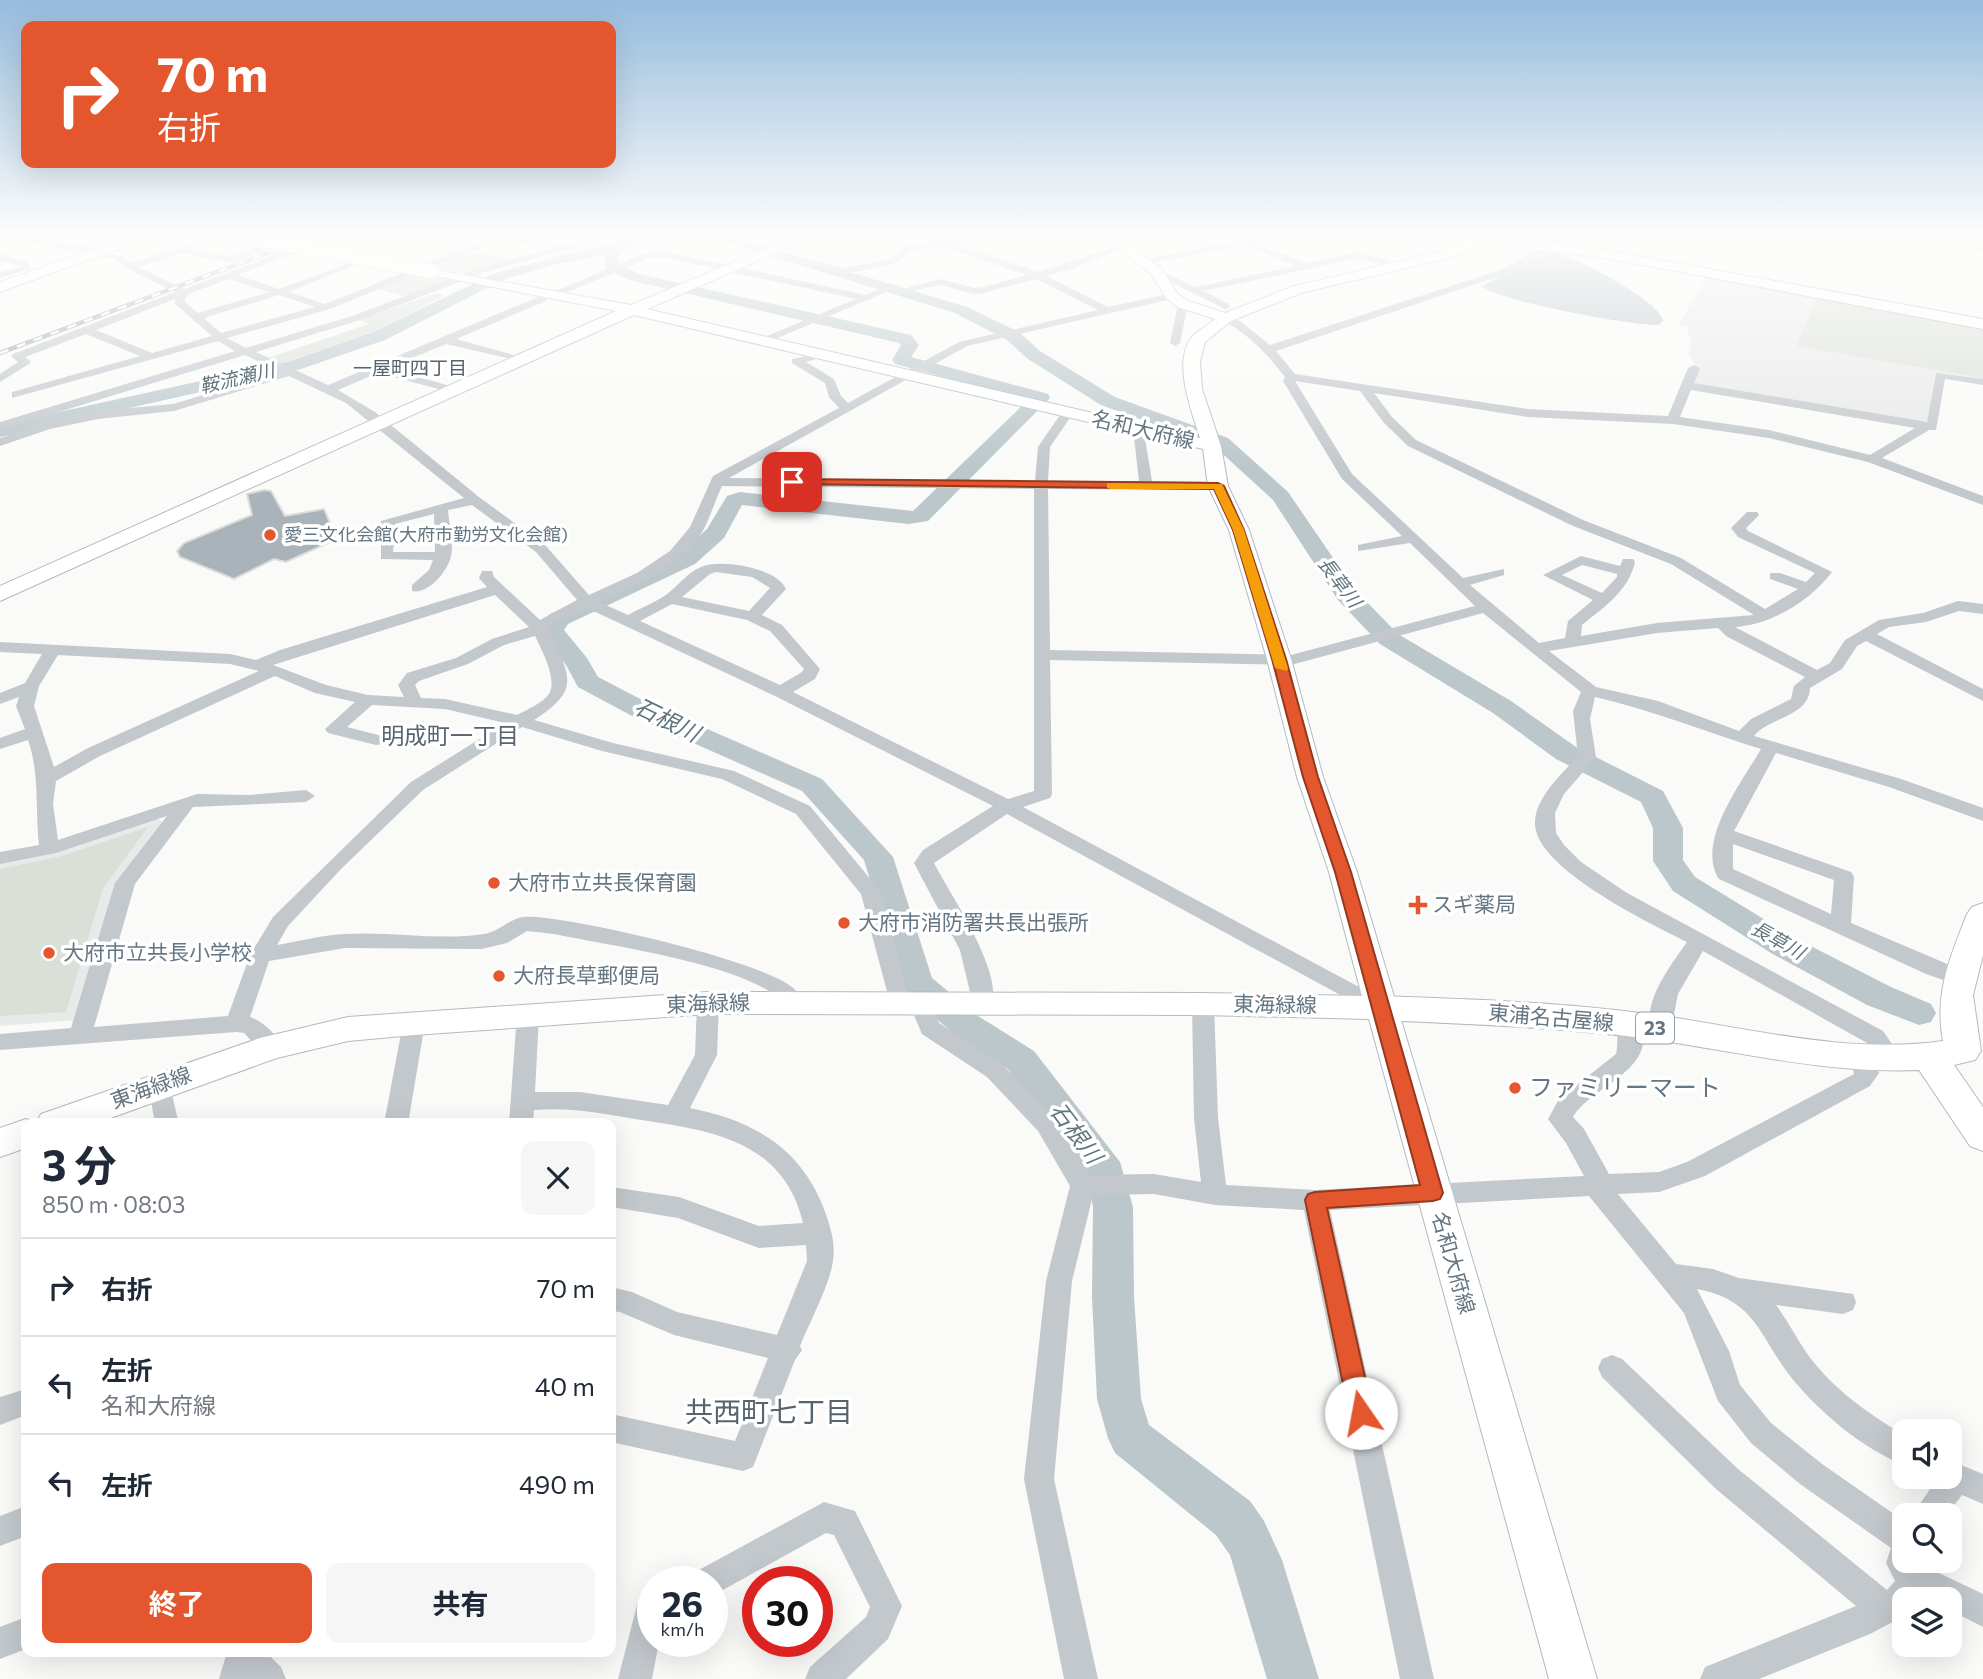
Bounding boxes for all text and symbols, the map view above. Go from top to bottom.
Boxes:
text: 70 m [157,42,268,102]
icon: right [42,49,133,140]
text: 右折 [157,106,221,146]
district label: 一屋町四丁目 [353,356,467,379]
water label: 鞍流瀬川 [197,357,278,397]
street label: 名和大府線 [1089,405,1197,453]
pin [762,452,822,512]
icon: arrive [773,463,811,501]
place label: 愛三文化会館(大府市勤労文化会館) [284,523,568,545]
marker: 愛三文化会館(大府市勤労文化会館) [262,527,278,543]
water label: 長草川 [1314,552,1368,613]
water label: 石根川 [630,691,707,748]
district label: 明成町一丁目 [381,721,519,749]
place label: 大府市立共長保育園 [508,869,697,894]
marker: 大府市立共長保育園 [486,875,502,891]
place label: スギ薬局 [1432,891,1516,916]
marker: スギ薬局 [1410,897,1426,913]
place label: 大府市消防署共長出張所 [858,909,1089,934]
marker: 大府市消防署共長出張所 [836,915,852,931]
water label: 長草川 [1748,916,1810,964]
place label: 大府市立共長小学校 [63,939,252,964]
marker: 大府市立共長小学校 [41,945,57,961]
place label: 大府長草郵便局 [513,962,660,987]
marker: 大府長草郵便局 [491,968,507,984]
street label: 東海緑線 [666,989,750,1016]
street label: 東海緑線 [1233,990,1317,1017]
street label: 東浦名古屋線 [1487,999,1615,1034]
road number: 23 [1636,1012,1674,1044]
street label: 東海緑線 [107,1060,194,1113]
place label: ファミリーマート [1529,1072,1721,1101]
marker: ファミリーマート [1507,1080,1523,1096]
water label: 石根川 [1045,1096,1111,1171]
text: 3 分 [42,1138,117,1190]
button: close [521,1141,595,1215]
text: 850 m · 08:03 [42,1190,185,1218]
street label: 名和大府線 [1428,1209,1481,1316]
icon: right [42,1268,80,1306]
text: 70 m [537,1272,595,1303]
text: 右折 [101,1273,153,1304]
text: 左折 [101,1354,153,1385]
icon: left [42,1366,80,1404]
text: 40 m [535,1370,595,1401]
position arrow [1324,1376,1398,1450]
text: 名和大府線 [101,1391,216,1419]
district label: 共西町七丁目 [685,1394,853,1428]
map controls [1892,1419,1962,1657]
button: sound [1892,1419,1962,1489]
icon: left [42,1464,80,1502]
text: 490 m [519,1468,595,1499]
text: 左折 [101,1469,153,1500]
button: search [1892,1503,1962,1573]
button: 終了 [42,1563,312,1643]
button: 共有 [326,1563,595,1643]
speed limit sign: 30 [742,1566,833,1657]
text: 26 [662,1581,703,1624]
button: layers [1892,1587,1962,1657]
text: km/h [661,1618,704,1640]

